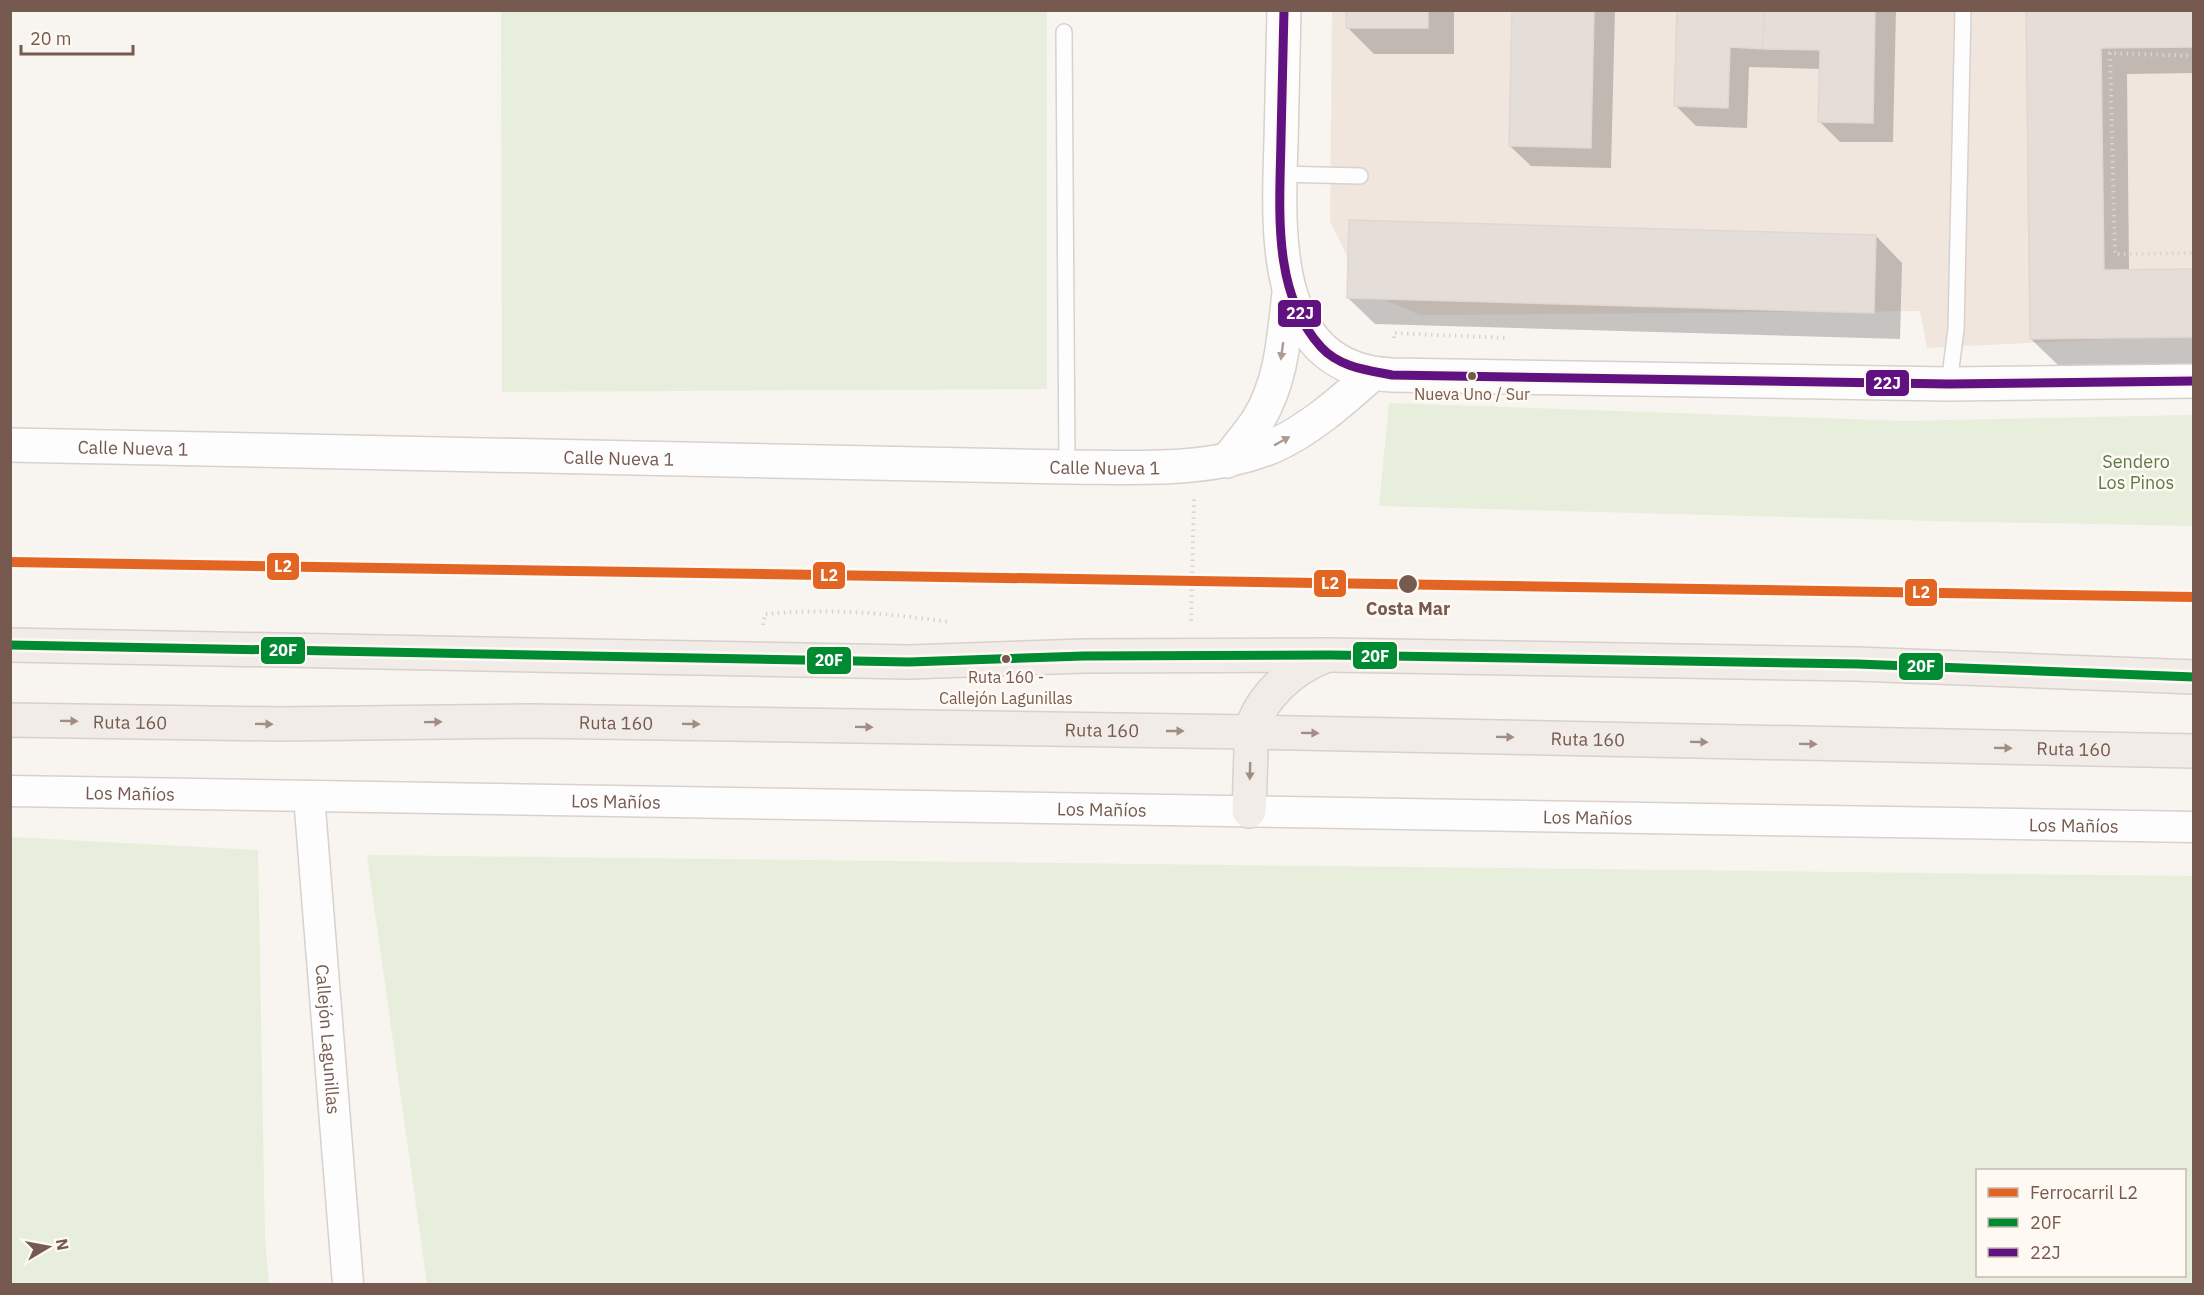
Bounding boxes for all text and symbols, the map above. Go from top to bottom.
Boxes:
scale bar [21,18,134,56]
text: 20 m [30,27,72,50]
line badge: 22J [1277,299,1322,328]
text: 22J [1286,303,1314,323]
one-way arrow [1277,341,1286,360]
line badge: 22J [1865,369,1910,397]
marker: Nueva Uno / Sur [1466,370,1478,382]
text: 22J [1873,373,1901,393]
place label: Nueva Uno / Sur [1414,384,1530,404]
street label: Calle Nueva 1 [77,435,189,460]
one-way arrow [1273,436,1290,446]
street label: Calle Nueva 1 [563,445,674,470]
park label: Sendero Los Pinos [2098,450,2174,494]
street label: Calle Nueva 1 [1049,455,1160,479]
line badge: L2 [266,552,300,581]
text: L2 [274,556,292,576]
line badge: L2 [812,561,846,590]
text: L2 [820,565,838,585]
line badge: L2 [1313,569,1347,598]
text: L2 [1321,573,1339,593]
marker: Costa Mar [1397,573,1419,595]
line badge: L2 [1904,578,1938,607]
text: L2 [1912,582,1930,602]
place label: Costa Mar [1366,597,1450,620]
line badge: 20F [260,636,306,665]
text: 20F [269,640,297,660]
line badge: 20F [1352,641,1398,670]
line badge: 20F [806,646,852,675]
text: 20F [1361,646,1389,666]
text: 20F [815,650,843,670]
line badge: 20F [1898,652,1944,681]
marker: Ruta 160 - Callejón Lagunillas [1000,653,1012,665]
text: 20F [1907,656,1935,676]
place label: Ruta 160 - Callejón Lagunillas [939,667,1073,708]
street label: Ruta 160 [93,710,167,734]
street label: Ruta 160 [579,710,653,734]
one-way arrow [59,716,78,726]
one-way arrow [424,717,443,727]
street label: Ruta 160 [1065,718,1139,742]
one-way arrow [254,719,273,729]
one-way arrow [682,719,701,729]
one-way arrow [854,722,873,732]
one-way arrow [1165,726,1184,736]
street label: Ruta 160 [1550,727,1625,751]
one-way arrow [1300,728,1319,738]
one-way arrow [1495,733,1514,742]
street label: Ruta 160 [2036,736,2111,761]
one-way arrow [1690,737,1709,747]
one-way arrow [1798,739,1817,749]
one-way arrow [1993,743,2012,752]
one-way arrow [1245,762,1255,781]
street label: Los Mañíos [85,781,175,805]
street label: Los Mañíos [571,789,661,813]
street label: Los Mañíos [1057,797,1147,821]
street label: Los Mañíos [1543,805,1633,829]
street label: Los Mañíos [2029,813,2119,837]
street label: Callejón Lagunillas [311,963,346,1115]
legend [1976,1169,2186,1277]
text: Ferrocarril L2 [2030,1181,2138,1204]
text: 20F [2030,1211,2062,1234]
north arrow [18,1217,78,1277]
text: N [52,1237,74,1252]
text: 22J [2030,1241,2061,1264]

